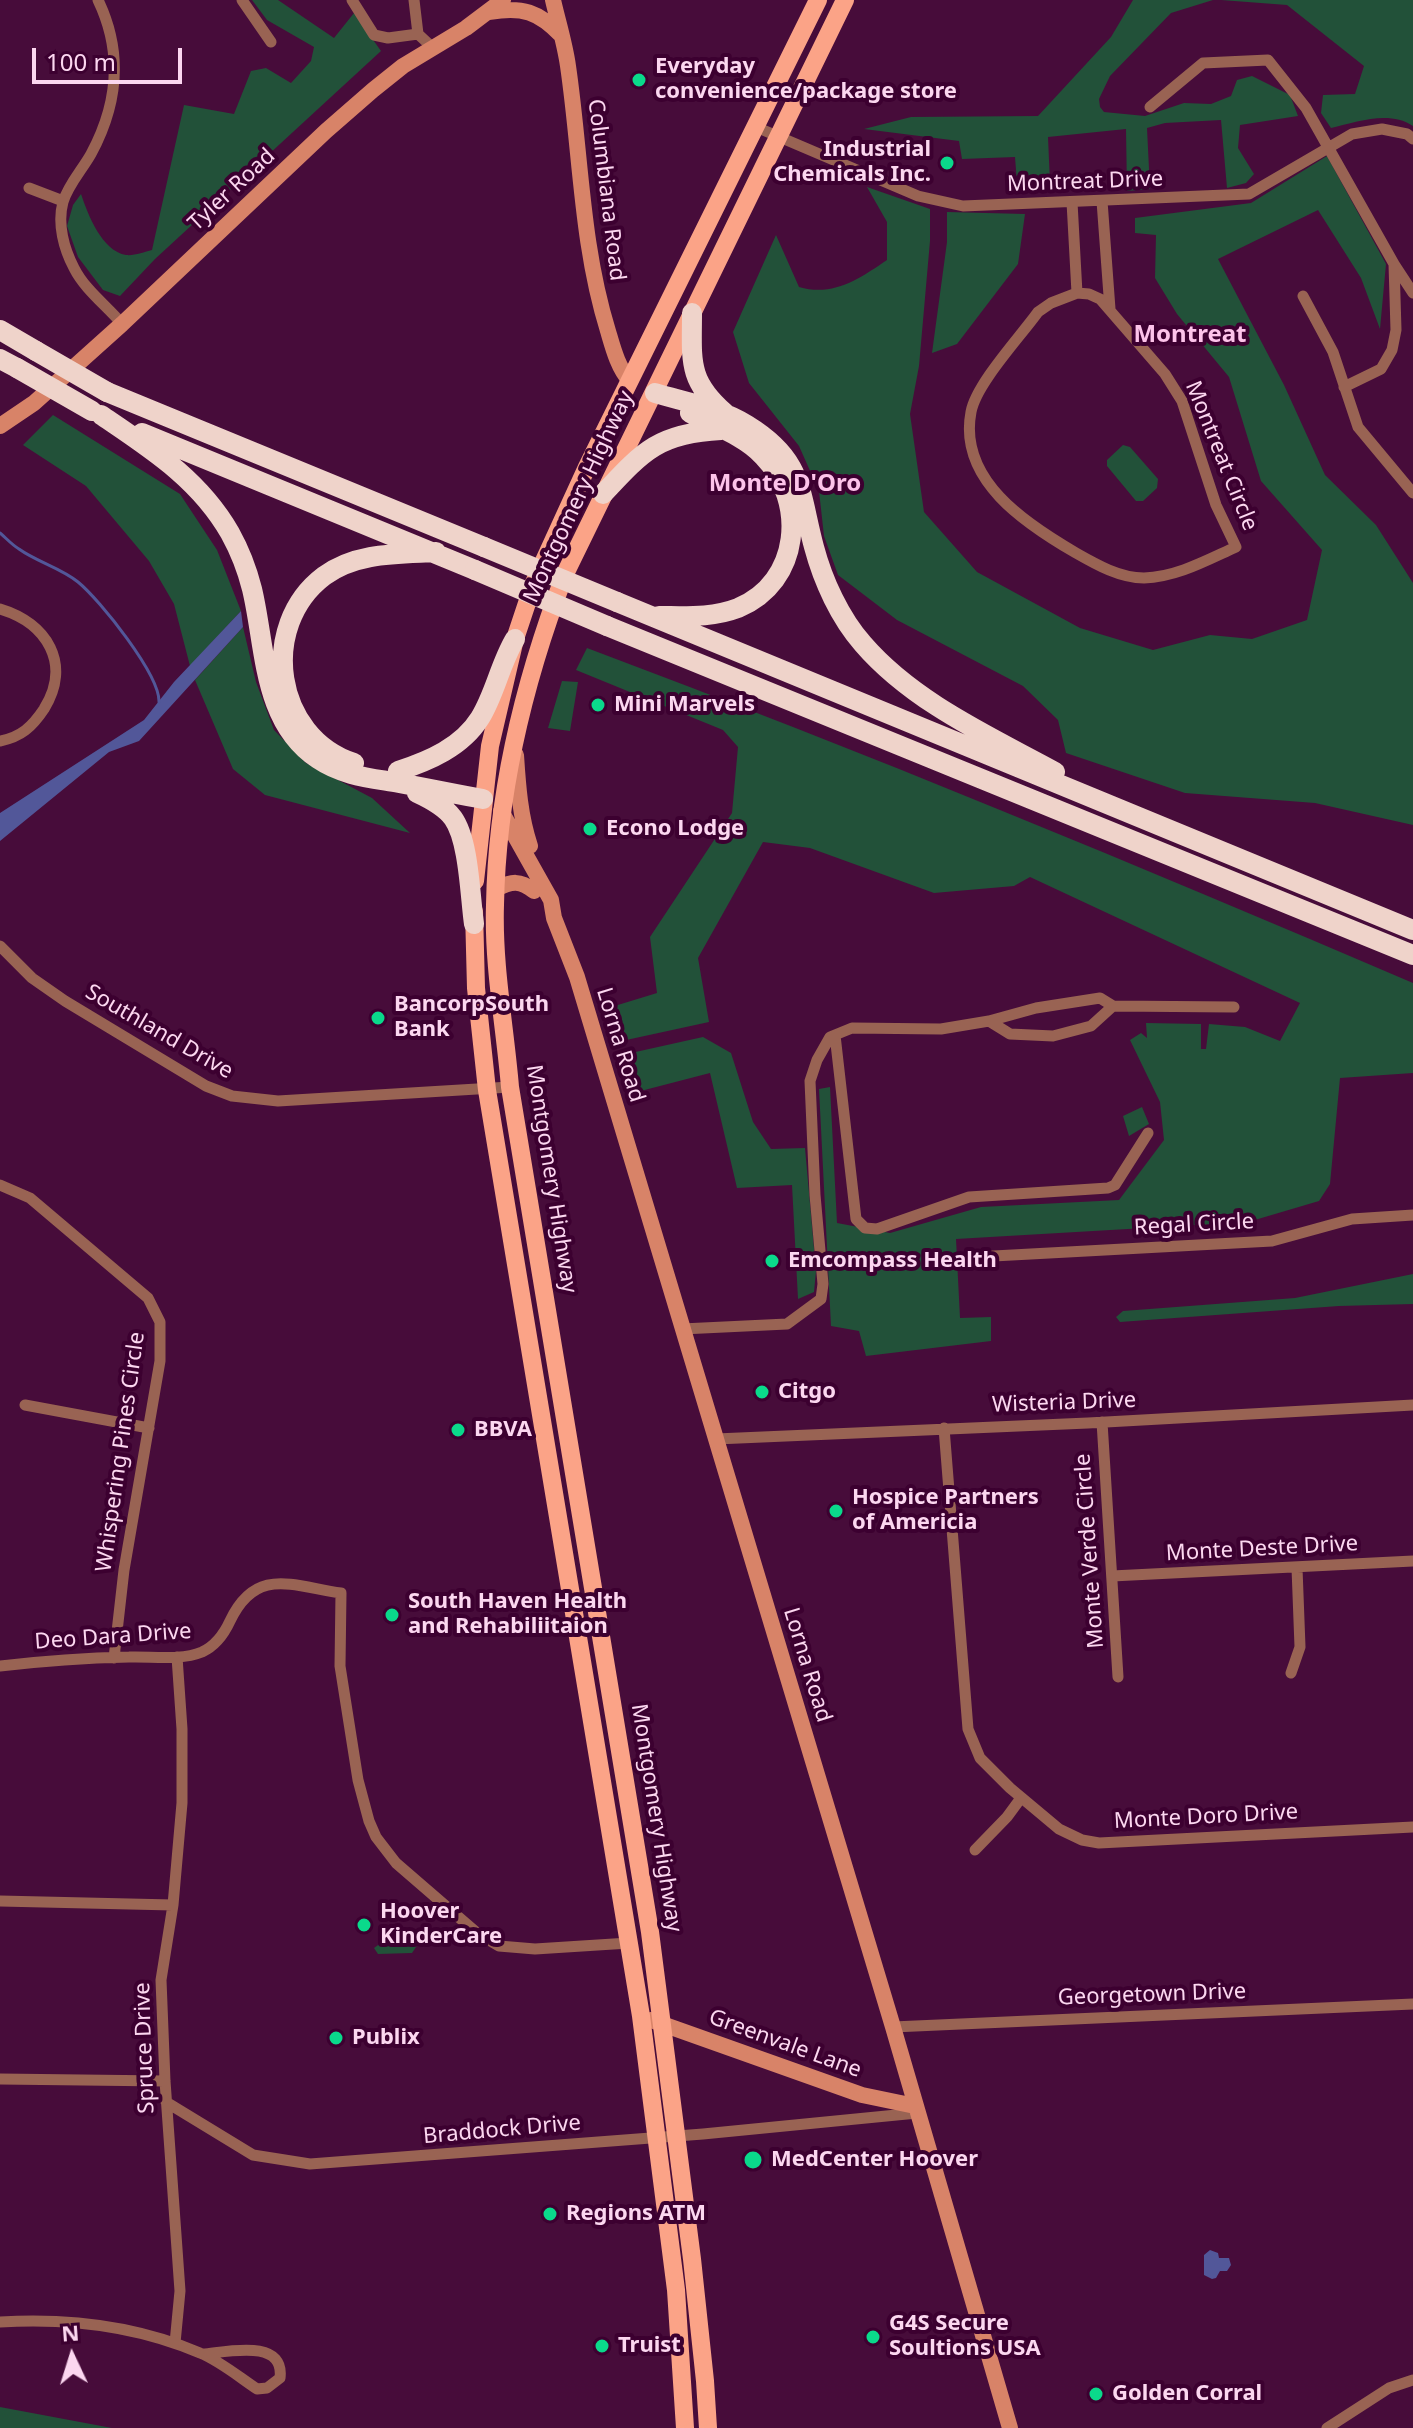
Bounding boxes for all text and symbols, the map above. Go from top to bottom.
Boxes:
scale bar [36,32,186,82]
text: 100 m [46,45,116,78]
place label: Everyday convenience/package store [655,54,957,106]
marker: Everyday convenience/package store [630,71,648,89]
street label: Columbiana Road [582,98,630,282]
place label: Industrial Chemicals Inc. [773,137,931,188]
street label: Tyler Road [183,143,281,237]
marker: Industrial Chemicals Inc. [938,154,956,172]
street label: Montreat Drive [1006,166,1164,198]
district label: Montreat [1133,321,1247,349]
street label: Montreat Circle [1179,377,1263,535]
street label: Montgomery Highway [518,387,640,607]
district label: Monte D'Oro [709,470,861,498]
place label: Mini Marvels [614,692,755,718]
marker: Mini Marvels [589,696,607,714]
place label: Econo Lodge [606,816,744,842]
marker: Econo Lodge [581,820,599,838]
street label: Southland Drive [81,979,237,1085]
street label: Lorna Road [590,985,650,1105]
place label: BancorpSouth Bank [394,992,549,1044]
marker: BancorpSouth Bank [369,1009,387,1027]
street label: Montgomery Highway [520,1063,582,1295]
street label: Regal Circle [1133,1209,1255,1241]
place label: Emcompass Health [788,1248,997,1274]
marker: Emcompass Health [763,1252,781,1270]
street label: Whispering Pines Circle [91,1330,151,1574]
place label: Citgo [778,1379,836,1405]
marker: Citgo [753,1383,771,1401]
street label: Wisteria Drive [991,1387,1137,1419]
place label: BBVA [474,1417,532,1443]
marker: BBVA [449,1421,467,1439]
street label: Monte Verde Circle [1070,1453,1110,1649]
place label: Hospice Partners of Americia [852,1485,1039,1536]
marker: Hospice Partners of Americia [827,1502,845,1520]
street label: Monte Deste Drive [1165,1531,1359,1567]
place label: South Haven Health and Rehabiliitaion [408,1589,627,1640]
street label: Lorna Road [777,1605,837,1725]
marker: South Haven Health and Rehabiliitaion [383,1606,401,1624]
street label: Deo Dara Drive [34,1618,192,1656]
street label: Montgomery Highway [625,1702,687,1934]
street label: Monte Doro Drive [1113,1799,1299,1835]
place label: Hoover KinderCare [380,1899,502,1950]
marker: Hoover KinderCare [355,1916,373,1934]
street label: Georgetown Drive [1057,1979,1247,2011]
street label: Spruce Drive [130,1982,160,2114]
street label: Greenvale Lane [705,2004,865,2084]
place label: Publix [352,2025,420,2051]
marker: Publix [327,2029,345,2047]
street label: Braddock Drive [422,2110,582,2150]
place label: MedCenter Hoover [771,2147,978,2173]
marker: MedCenter Hoover [742,2149,764,2171]
place label: Regions ATM [566,2201,706,2227]
marker: Regions ATM [541,2205,559,2223]
place label: G4S Secure Soultions USA [889,2311,1041,2362]
north arrow [32,2316,112,2396]
text: N [60,2316,80,2348]
marker: G4S Secure Soultions USA [864,2328,882,2346]
place label: Truist [618,2333,681,2359]
marker: Truist [593,2337,611,2355]
place label: Golden Corral [1112,2381,1262,2407]
marker: Golden Corral [1087,2385,1105,2403]

